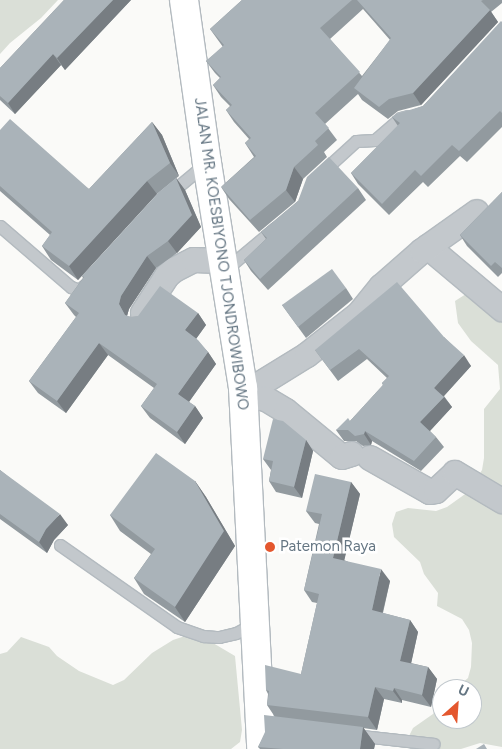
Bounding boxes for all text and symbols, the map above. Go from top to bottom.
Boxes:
street label: JALAN MR. KOESBIYONO TJONDROWIBOWO [190,97,252,411]
place label: Patemon Raya [280,538,376,556]
marker: Patemon Raya [264,541,276,553]
north arrow [432,679,482,729]
text: U [455,681,472,701]

